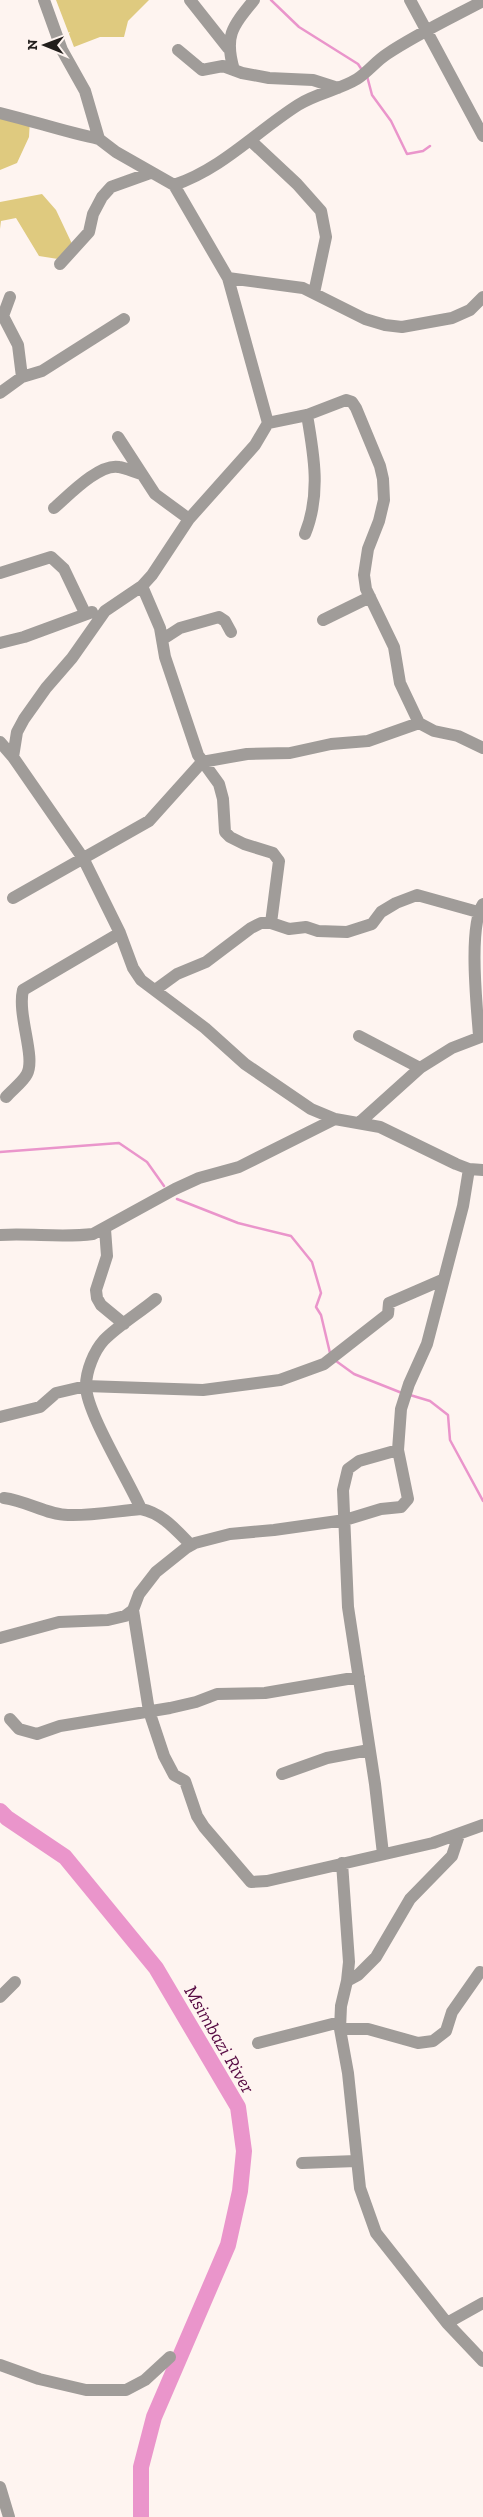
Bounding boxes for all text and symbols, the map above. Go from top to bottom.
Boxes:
north arrow [20,20,70,70]
text: N [24,39,41,50]
water label: Msimbazi River [180,1981,260,2098]

